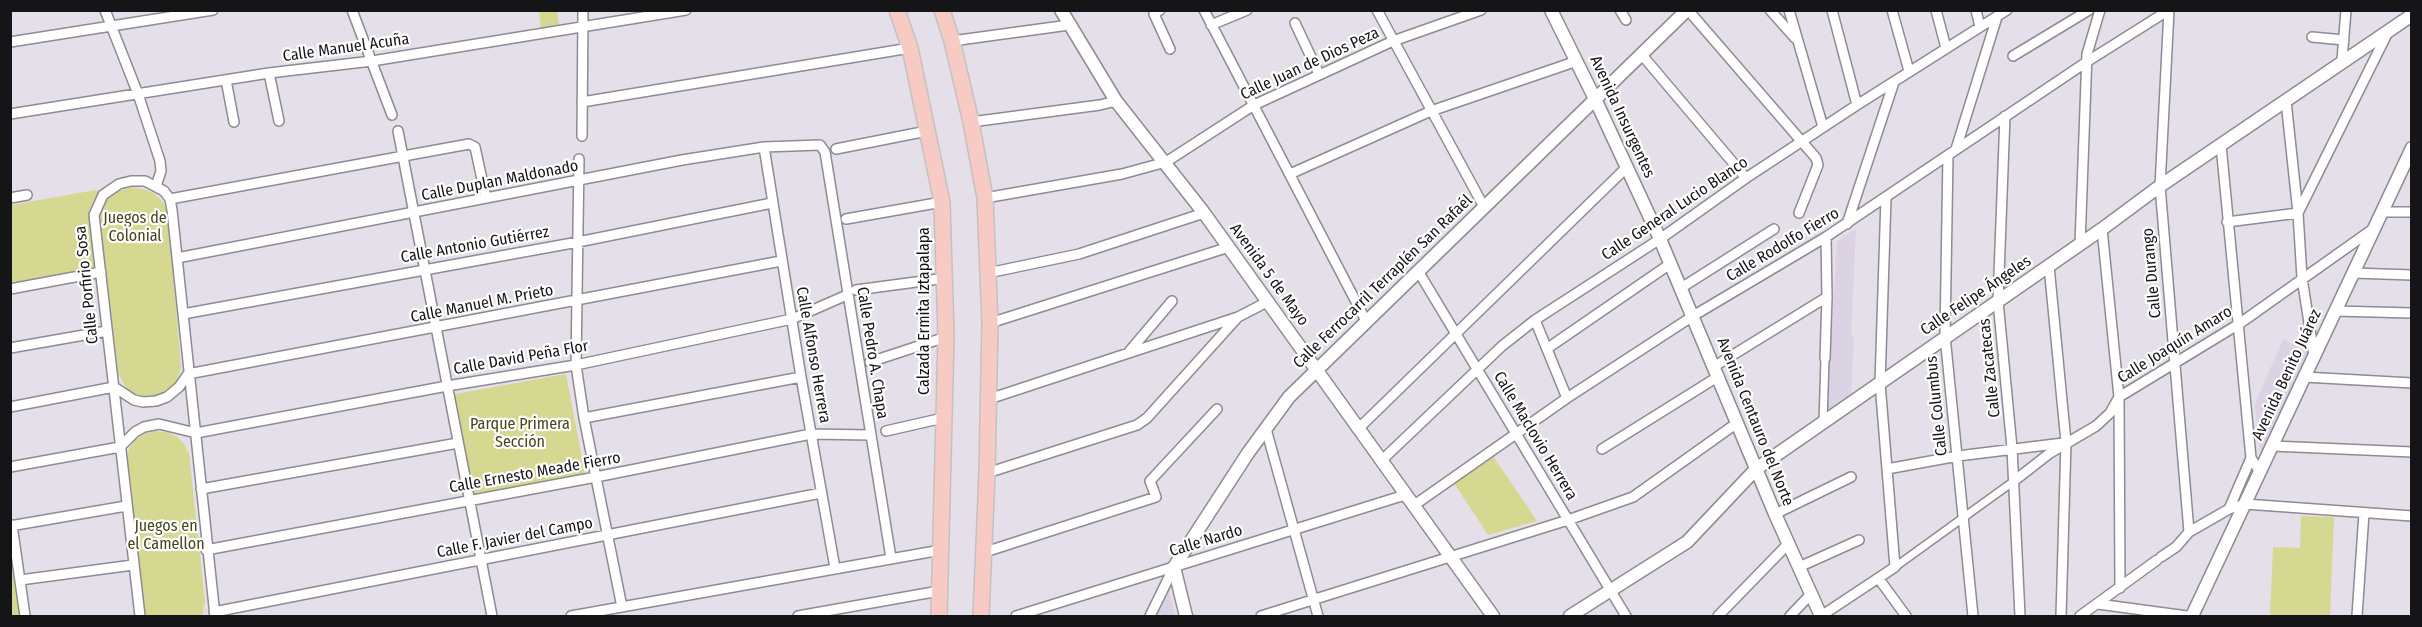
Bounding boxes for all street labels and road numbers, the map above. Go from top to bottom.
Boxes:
street label: Calle Juan de Dios Peza [1238,23,1382,105]
street label: Calle Manuel Acuña [282,30,410,66]
street label: Avenida Insurgentes [1585,53,1659,181]
street label: Calle General Lucio Blanco [1598,153,1752,265]
street label: Calle Duplan Maldonado [420,156,580,206]
street label: Calle Ferrocarril Terraplén San Rafaél [1289,191,1477,373]
street label: Calle Rodolfo Fierro [1723,204,1843,286]
street label: Avenida 5 de Mayo [1225,220,1313,330]
street label: Calle Antonio Gutiérrez [399,223,551,267]
street label: Calle Porfirio Sosa [71,225,103,345]
street label: Calzada Ermita Iztapalapa [915,227,935,395]
street label: Calle Durango [2138,227,2166,319]
street label: Calle Felipe Ángeles [1917,252,2035,340]
street label: Calle Manuel M. Prieto [409,281,555,327]
street label: Calle Alfonso Herrera [792,285,834,425]
street label: Calle Pedro A. Chapa [852,286,892,420]
street label: Calle Joaquín Amaro [2114,302,2236,388]
street label: Avenida Benito Juárez [2248,307,2326,443]
street label: Calle Zacatecas [1975,318,2005,418]
street label: Avenida Centauro del Norte [1712,335,1798,509]
street label: Calle David Peña Flor [452,337,590,379]
street label: Calle Columbus [1922,355,1952,457]
street label: Calle Maclovio Herrera [1489,368,1581,504]
street label: Calle Ernesto Meade Fierro [448,448,622,498]
street label: Calle F. Javier del Campo [435,513,595,563]
street label: Calle Nardo [1167,521,1245,561]

